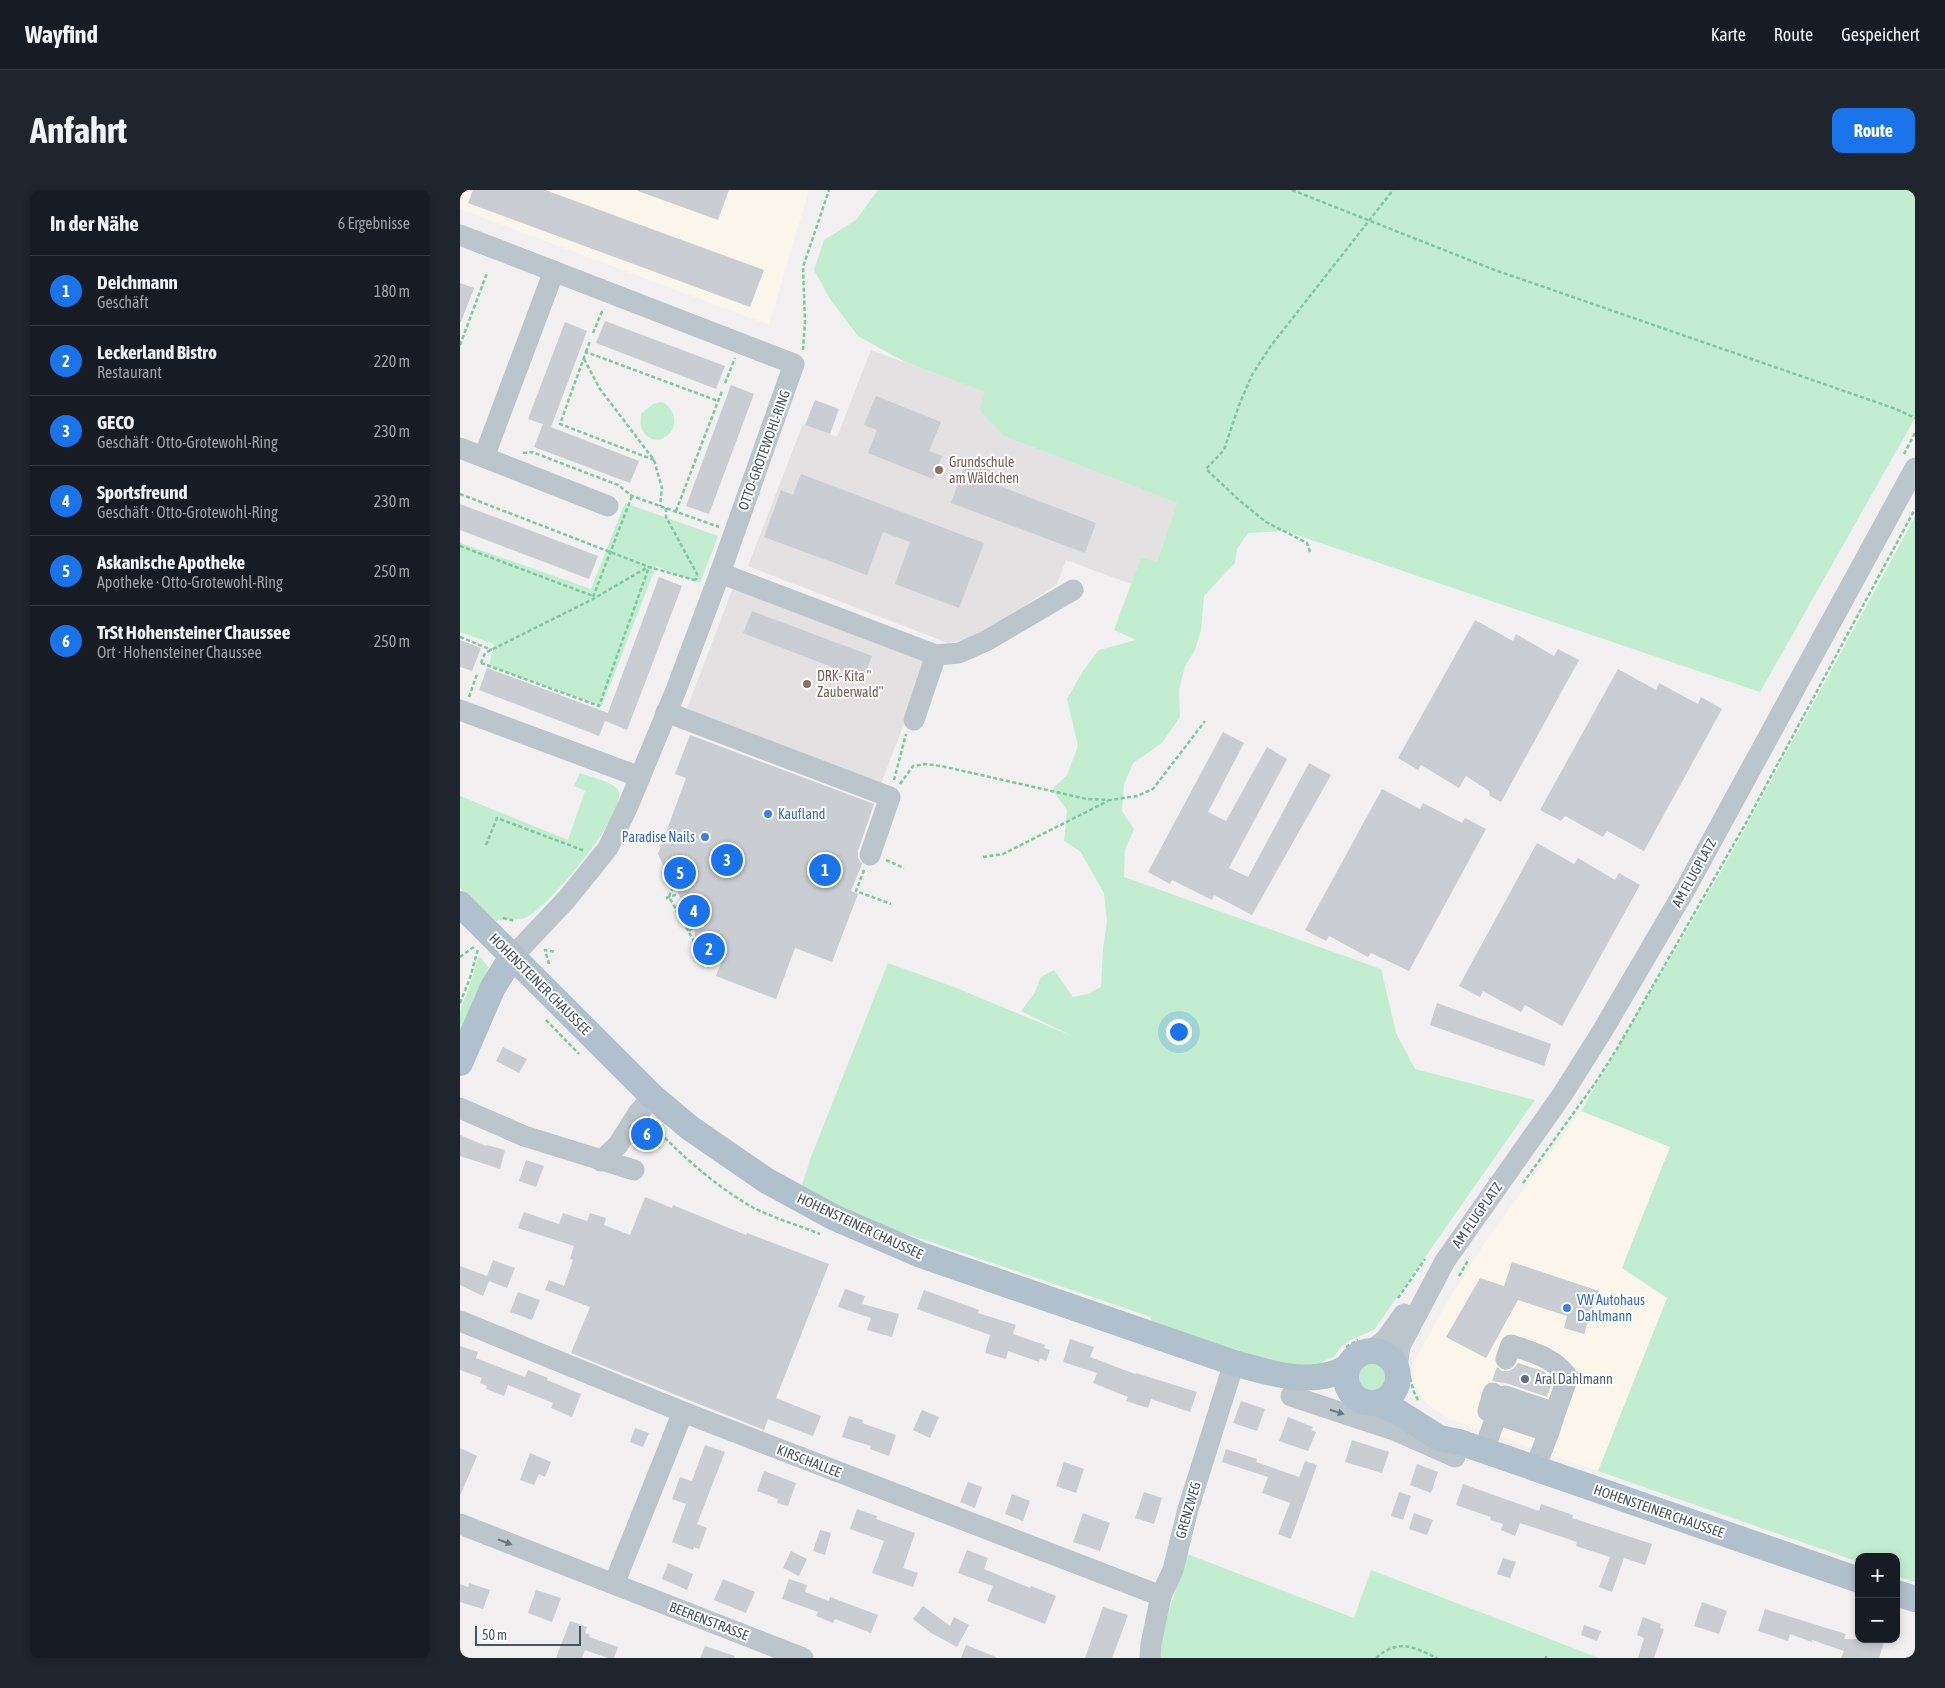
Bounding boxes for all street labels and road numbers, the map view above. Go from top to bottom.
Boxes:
street label: OTTO-GROTEWOHL-RING [735,388,793,512]
street label: AM FLUGPLATZ [1669,836,1719,910]
street label: HOHENSTEINER CHAUSSEE [486,930,594,1038]
street label: AM FLUGPLATZ [1449,1179,1505,1251]
street label: HOHENSTEINER CHAUSSEE [795,1190,925,1262]
street label: KIRSCHALLEE [775,1441,843,1481]
street label: GRENZWEG [1172,1480,1204,1540]
street label: HOHENSTEINER CHAUSSEE [1592,1481,1726,1541]
street label: BEERENSTRASSE [667,1599,751,1643]

